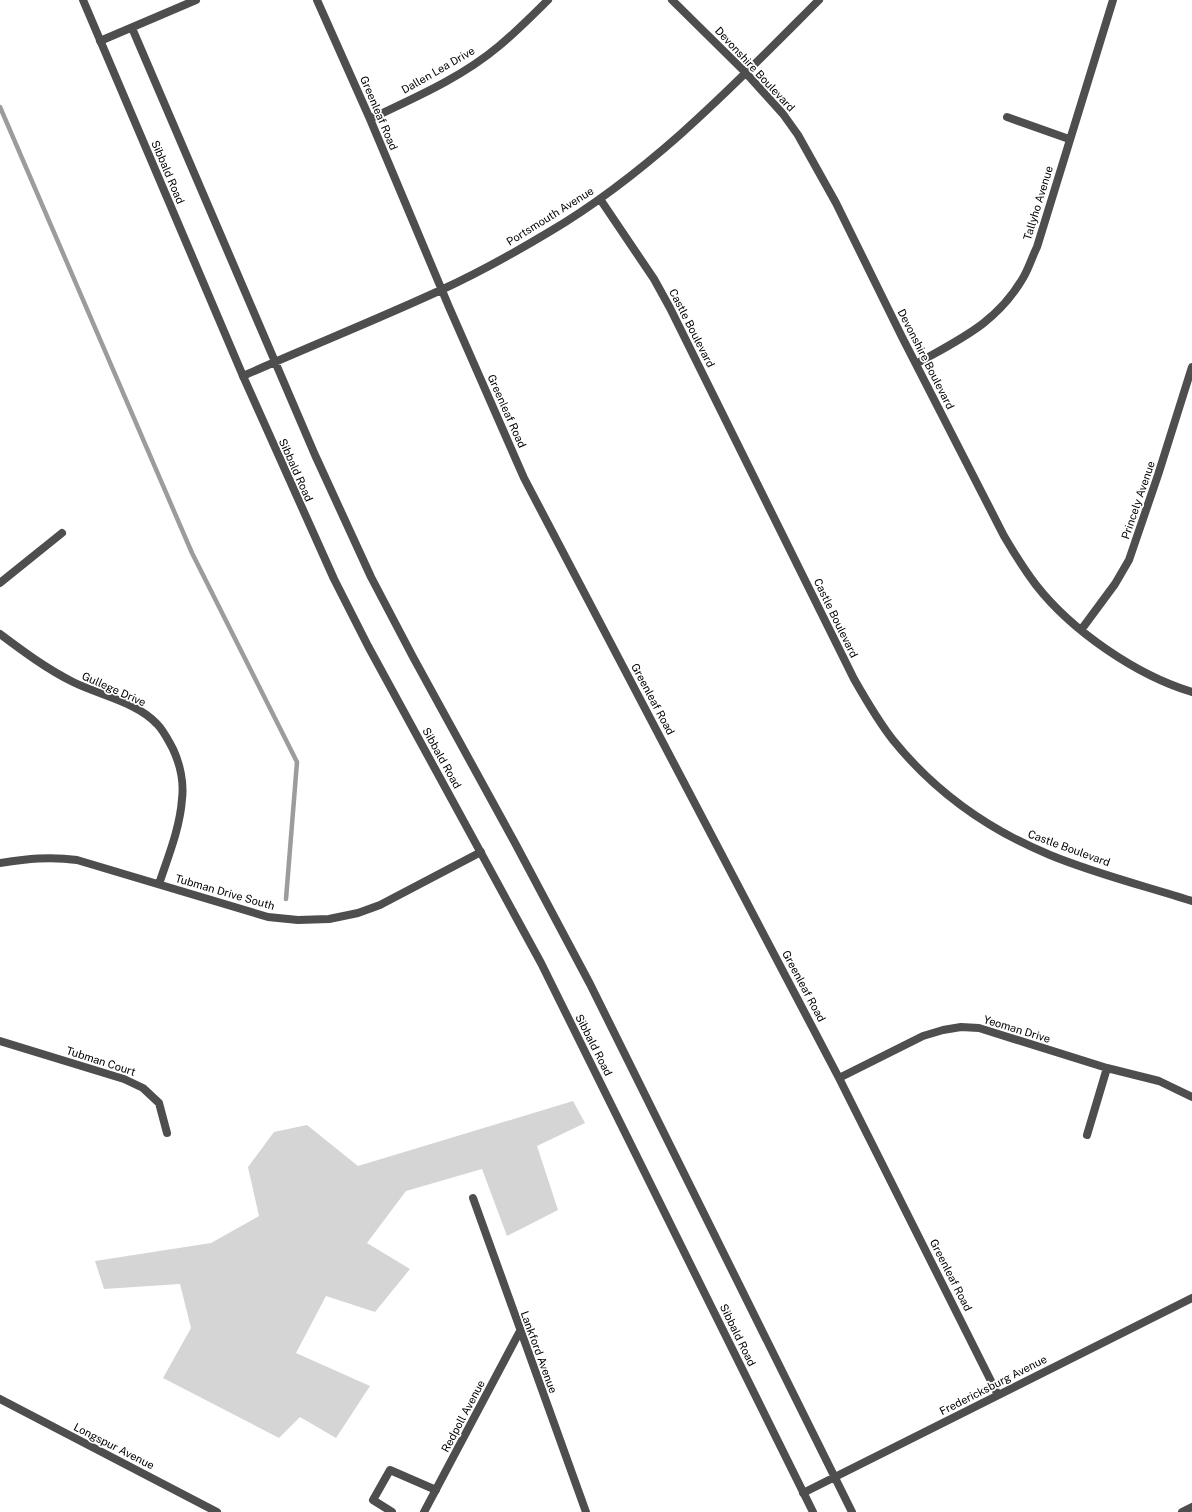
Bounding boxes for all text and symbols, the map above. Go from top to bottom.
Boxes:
street label: Devonshire Boulevard [713,24,797,114]
street label: Dallen Lea Drive [399,44,477,96]
street label: Greenleaf Road [358,74,400,152]
street label: Sibbald Road [149,139,187,205]
street label: Tallyho Avenue [1021,164,1055,242]
street label: Portsmouth Avenue [504,184,596,248]
street label: Castle Boulevard [667,287,717,369]
street label: Devonshire Boulevard [895,307,957,411]
street label: Greenleaf Road [485,372,529,450]
street label: Sibbald Road [277,437,315,503]
street label: Princely Avenue [1119,459,1157,541]
street label: Castle Boulevard [812,576,860,660]
street label: Greenleaf Road [629,661,677,737]
street label: Gullege Drive [80,670,148,708]
street label: Sibbald Road [420,726,464,790]
street label: Castle Boulevard [1026,828,1112,868]
street label: Tubman Drive South [174,872,276,912]
street label: Greenleaf Road [780,948,828,1024]
street label: Sibbald Road [573,1012,615,1078]
street label: Yeoman Drive [982,1013,1052,1045]
street label: Tubman Court [65,1044,137,1078]
street label: Greenleaf Road [928,1237,974,1313]
street label: Sibbald Road [718,1302,758,1368]
street label: Lankford Avenue [519,1309,559,1395]
street label: Fredericksburg Avenue [937,1353,1049,1417]
street label: Redpoll Avenue [439,1378,487,1454]
street label: Longspur Avenue [72,1421,156,1471]

